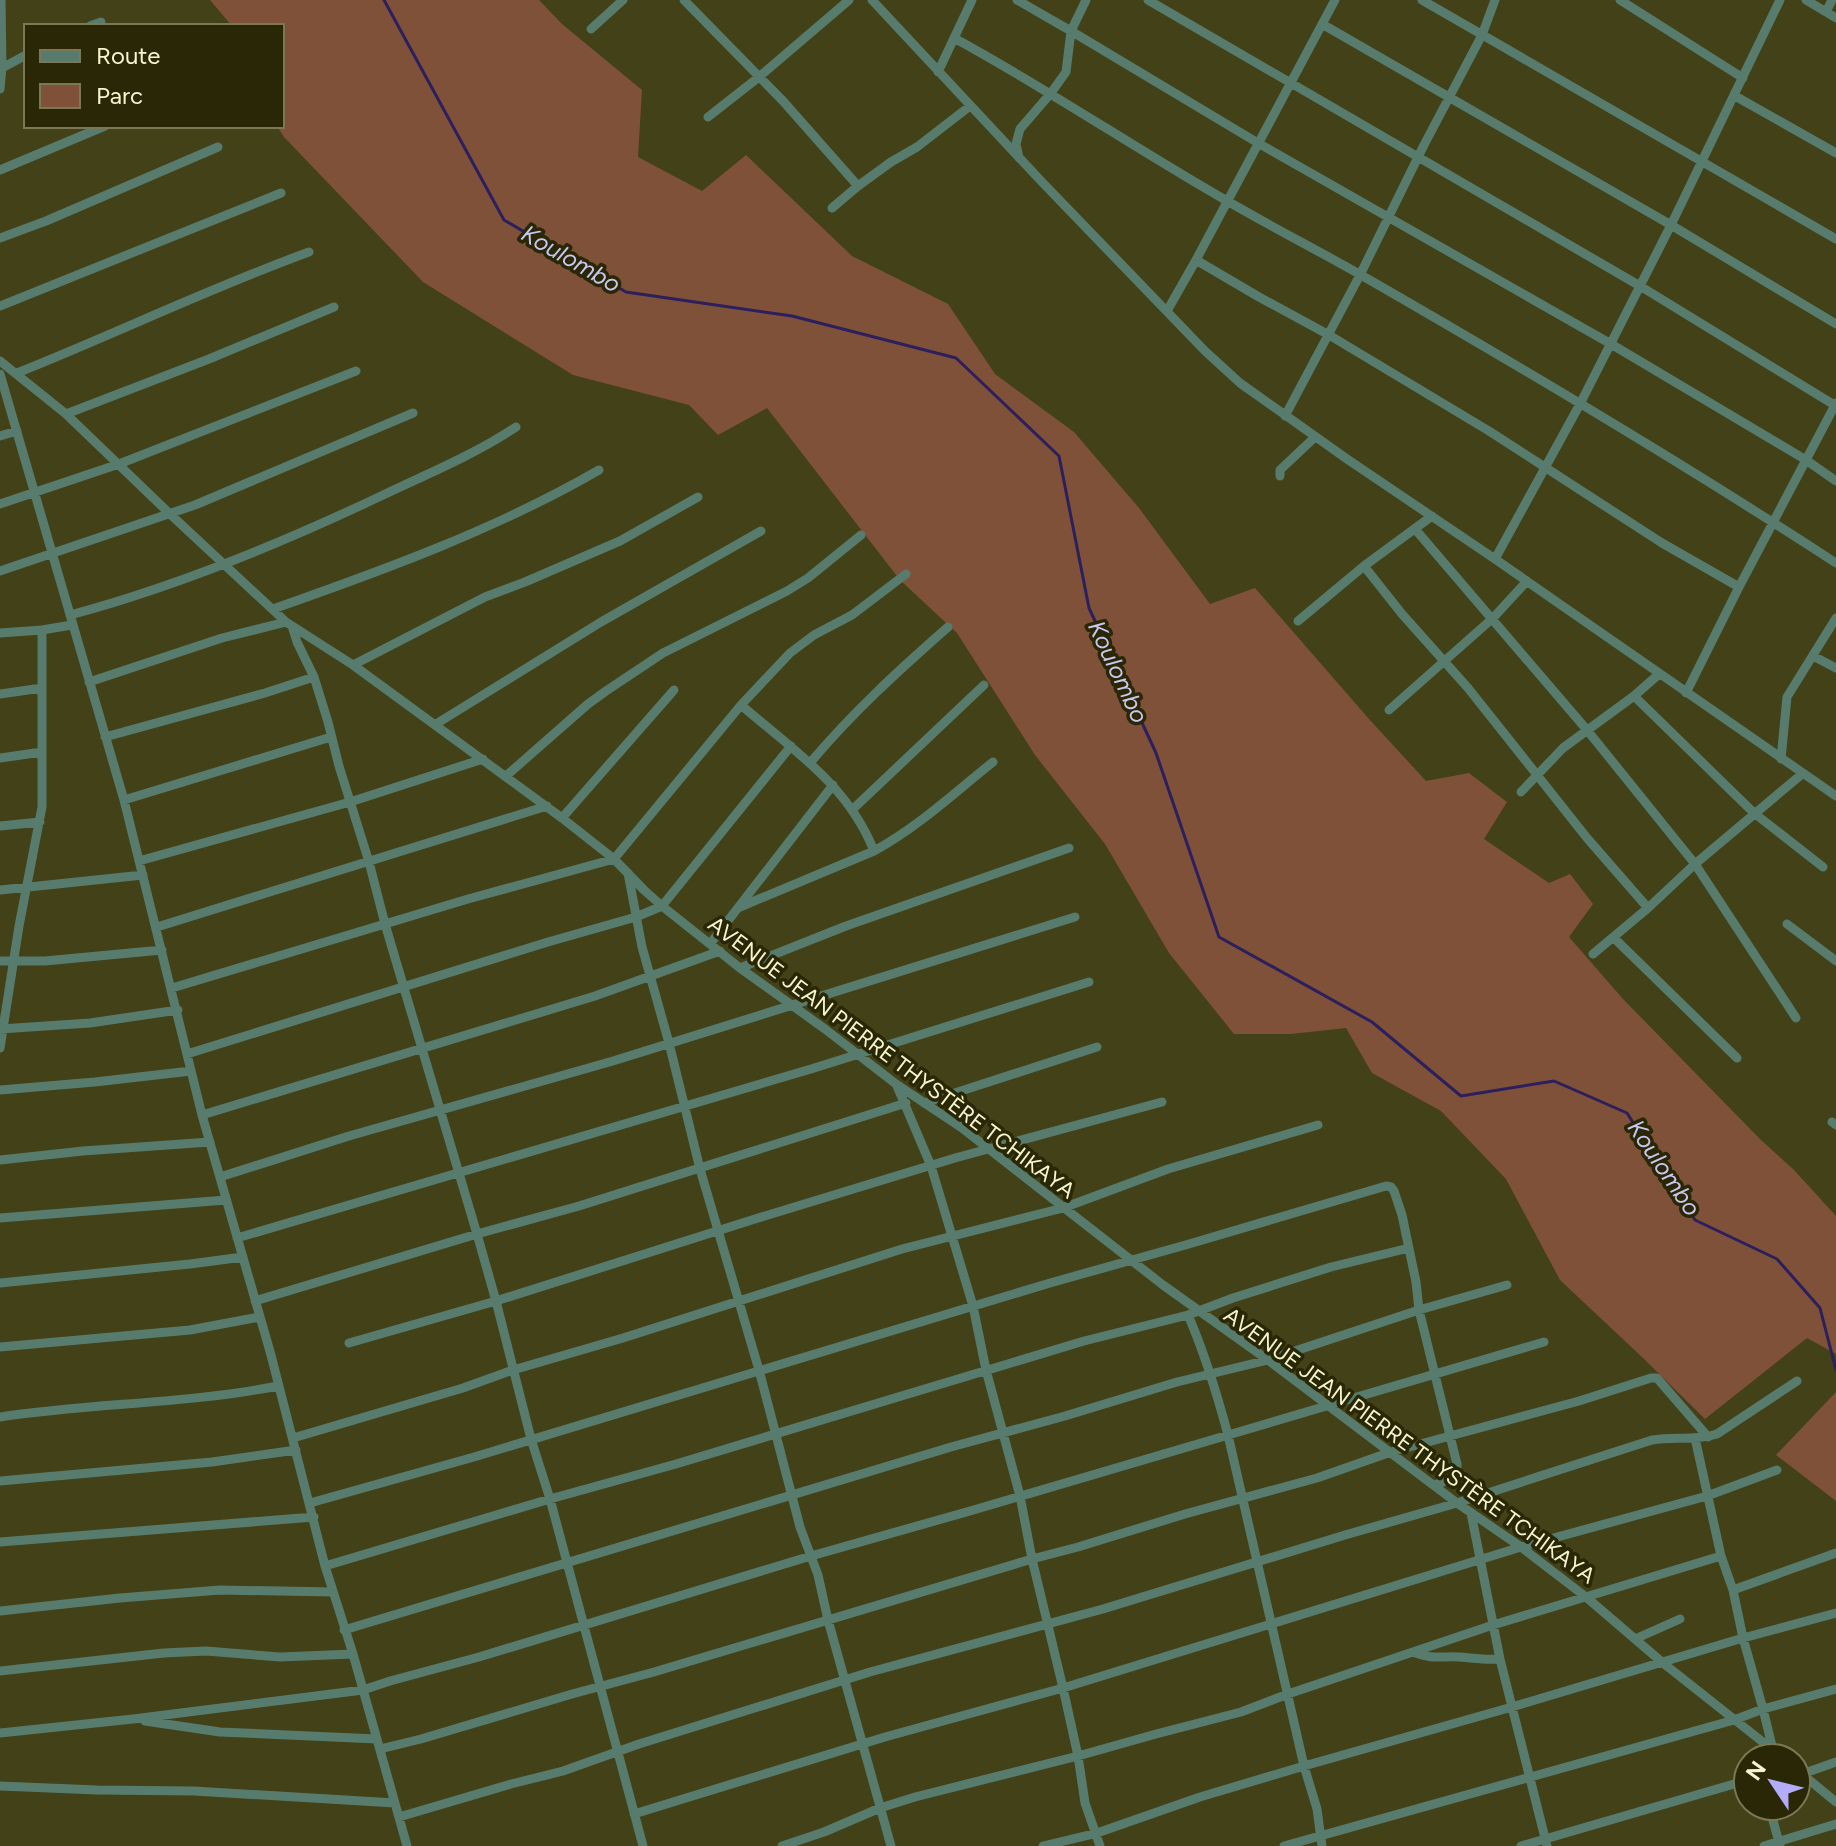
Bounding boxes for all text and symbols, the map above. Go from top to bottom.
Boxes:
legend [24,24,284,128]
text: Route [96,41,160,70]
text: Parc [96,81,143,110]
water label: Koulombo [517,219,626,299]
water label: Koulombo [1082,616,1155,728]
street label: AVENUE JEAN PIERRE THYSTÈRE TCHIKAYA [703,911,1081,1204]
water label: Koulombo [1622,1114,1707,1221]
street label: AVENUE JEAN PIERRE THYSTÈRE TCHIKAYA [1219,1302,1601,1589]
north arrow [1732,1742,1812,1822]
text: N [1740,1756,1772,1786]

